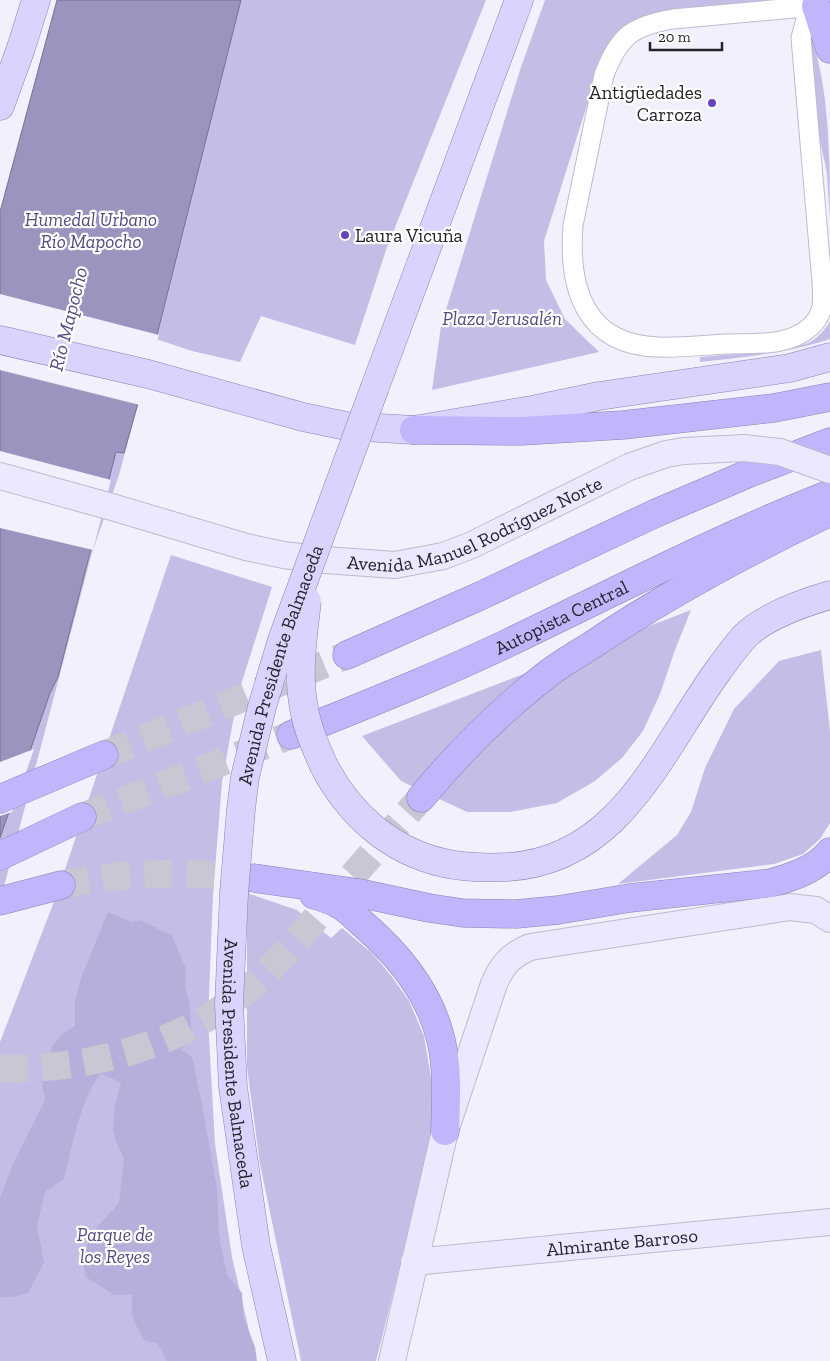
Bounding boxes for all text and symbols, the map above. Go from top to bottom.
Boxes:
scale bar [650,20,722,52]
text: 20 m [658,28,691,46]
place label: Antigüedades Carroza [589,81,702,126]
marker: Antigüedades Carroza [706,97,718,109]
park label: Humedal Urbano Río Mapocho [25,208,157,253]
place label: Laura Vicuña [355,224,463,247]
marker: Laura Vicuña [339,229,351,241]
water label: Río Mapocho [43,264,93,374]
park label: Plaza Jerusalén [442,307,562,330]
street label: Avenida Manuel Rodríguez Norte [346,471,606,577]
street label: Avenida Presidente Balmaceda [233,541,328,786]
street label: Autopista Central [491,575,632,659]
street label: Avenida Presidente Balmaceda [218,938,259,1190]
park label: Parque de los Reyes [77,1223,153,1268]
street label: Almirante Barroso [545,1223,699,1261]

